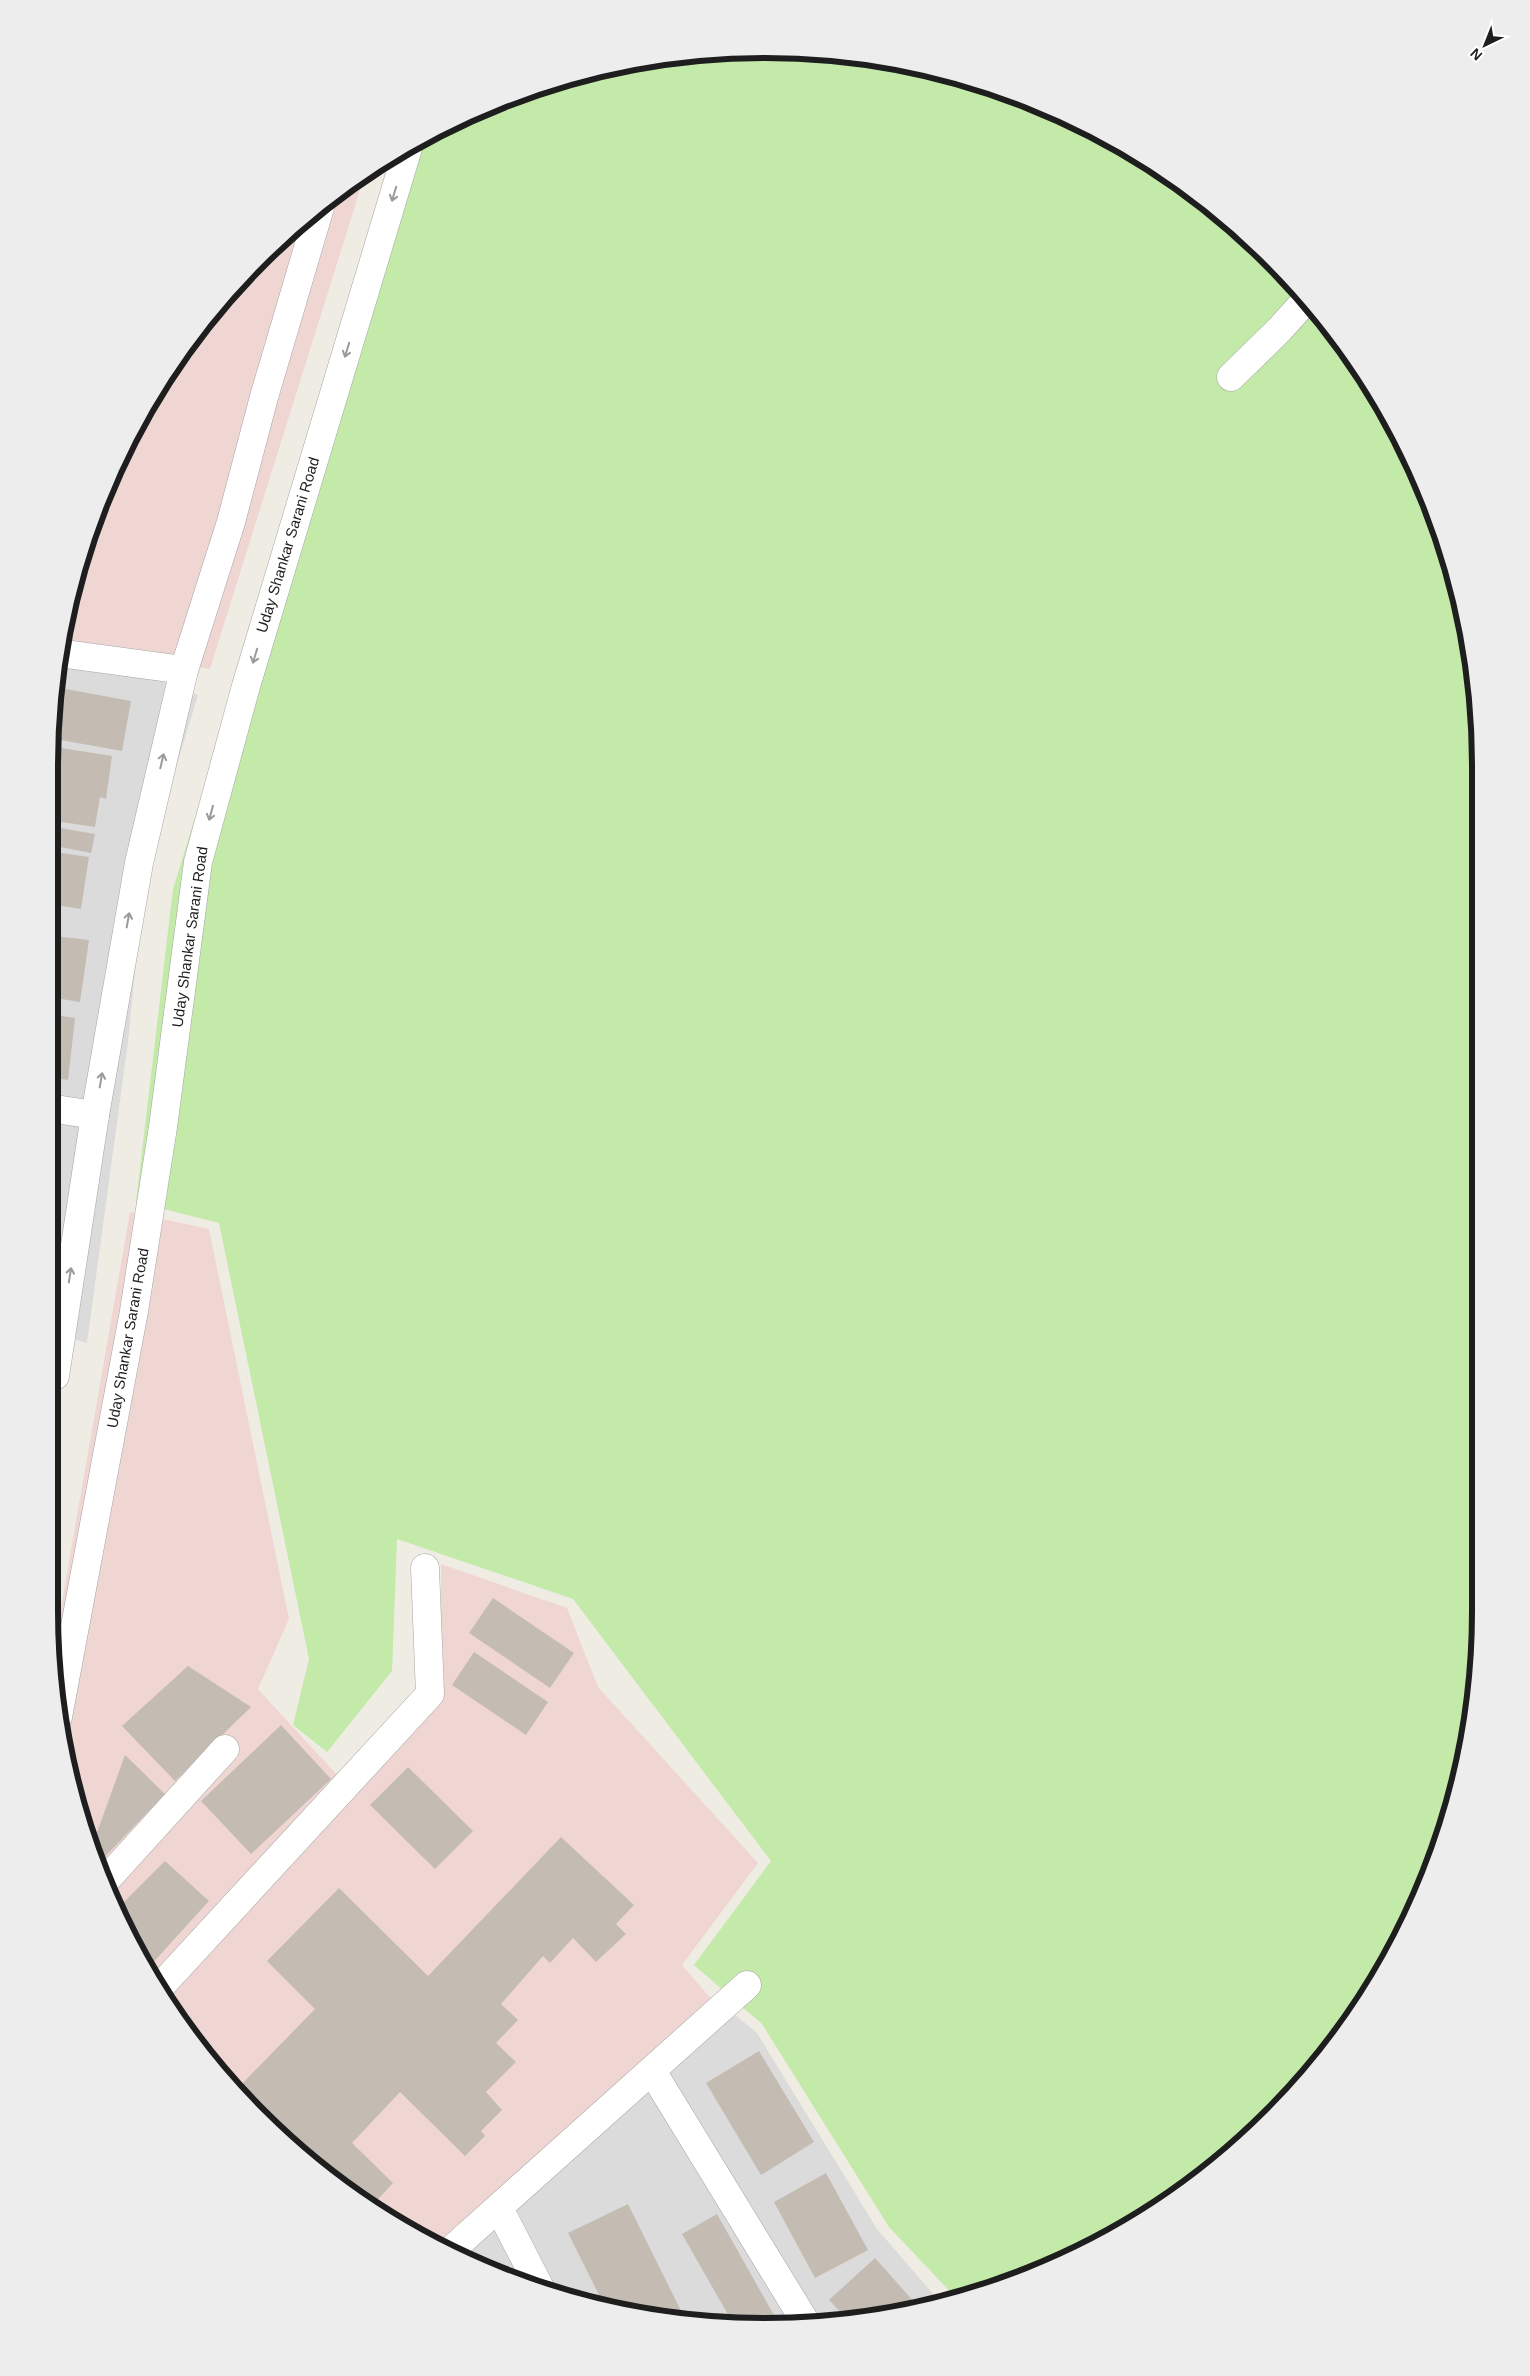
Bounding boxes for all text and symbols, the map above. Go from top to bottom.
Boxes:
north arrow [1460,20,1510,70]
text: N [1467,45,1485,64]
one-way arrow [388,186,398,202]
one-way arrow [342,341,352,357]
street label: Uday Shankar Sarani Road [253,455,322,635]
one-way arrow [249,648,259,664]
one-way arrow [158,754,168,770]
one-way arrow [206,804,216,820]
street label: Uday Shankar Sarani Road [168,845,211,1029]
one-way arrow [124,913,134,929]
one-way arrow [96,1073,106,1089]
street label: Uday Shankar Sarani Road [103,1247,152,1429]
one-way arrow [66,1268,76,1284]

